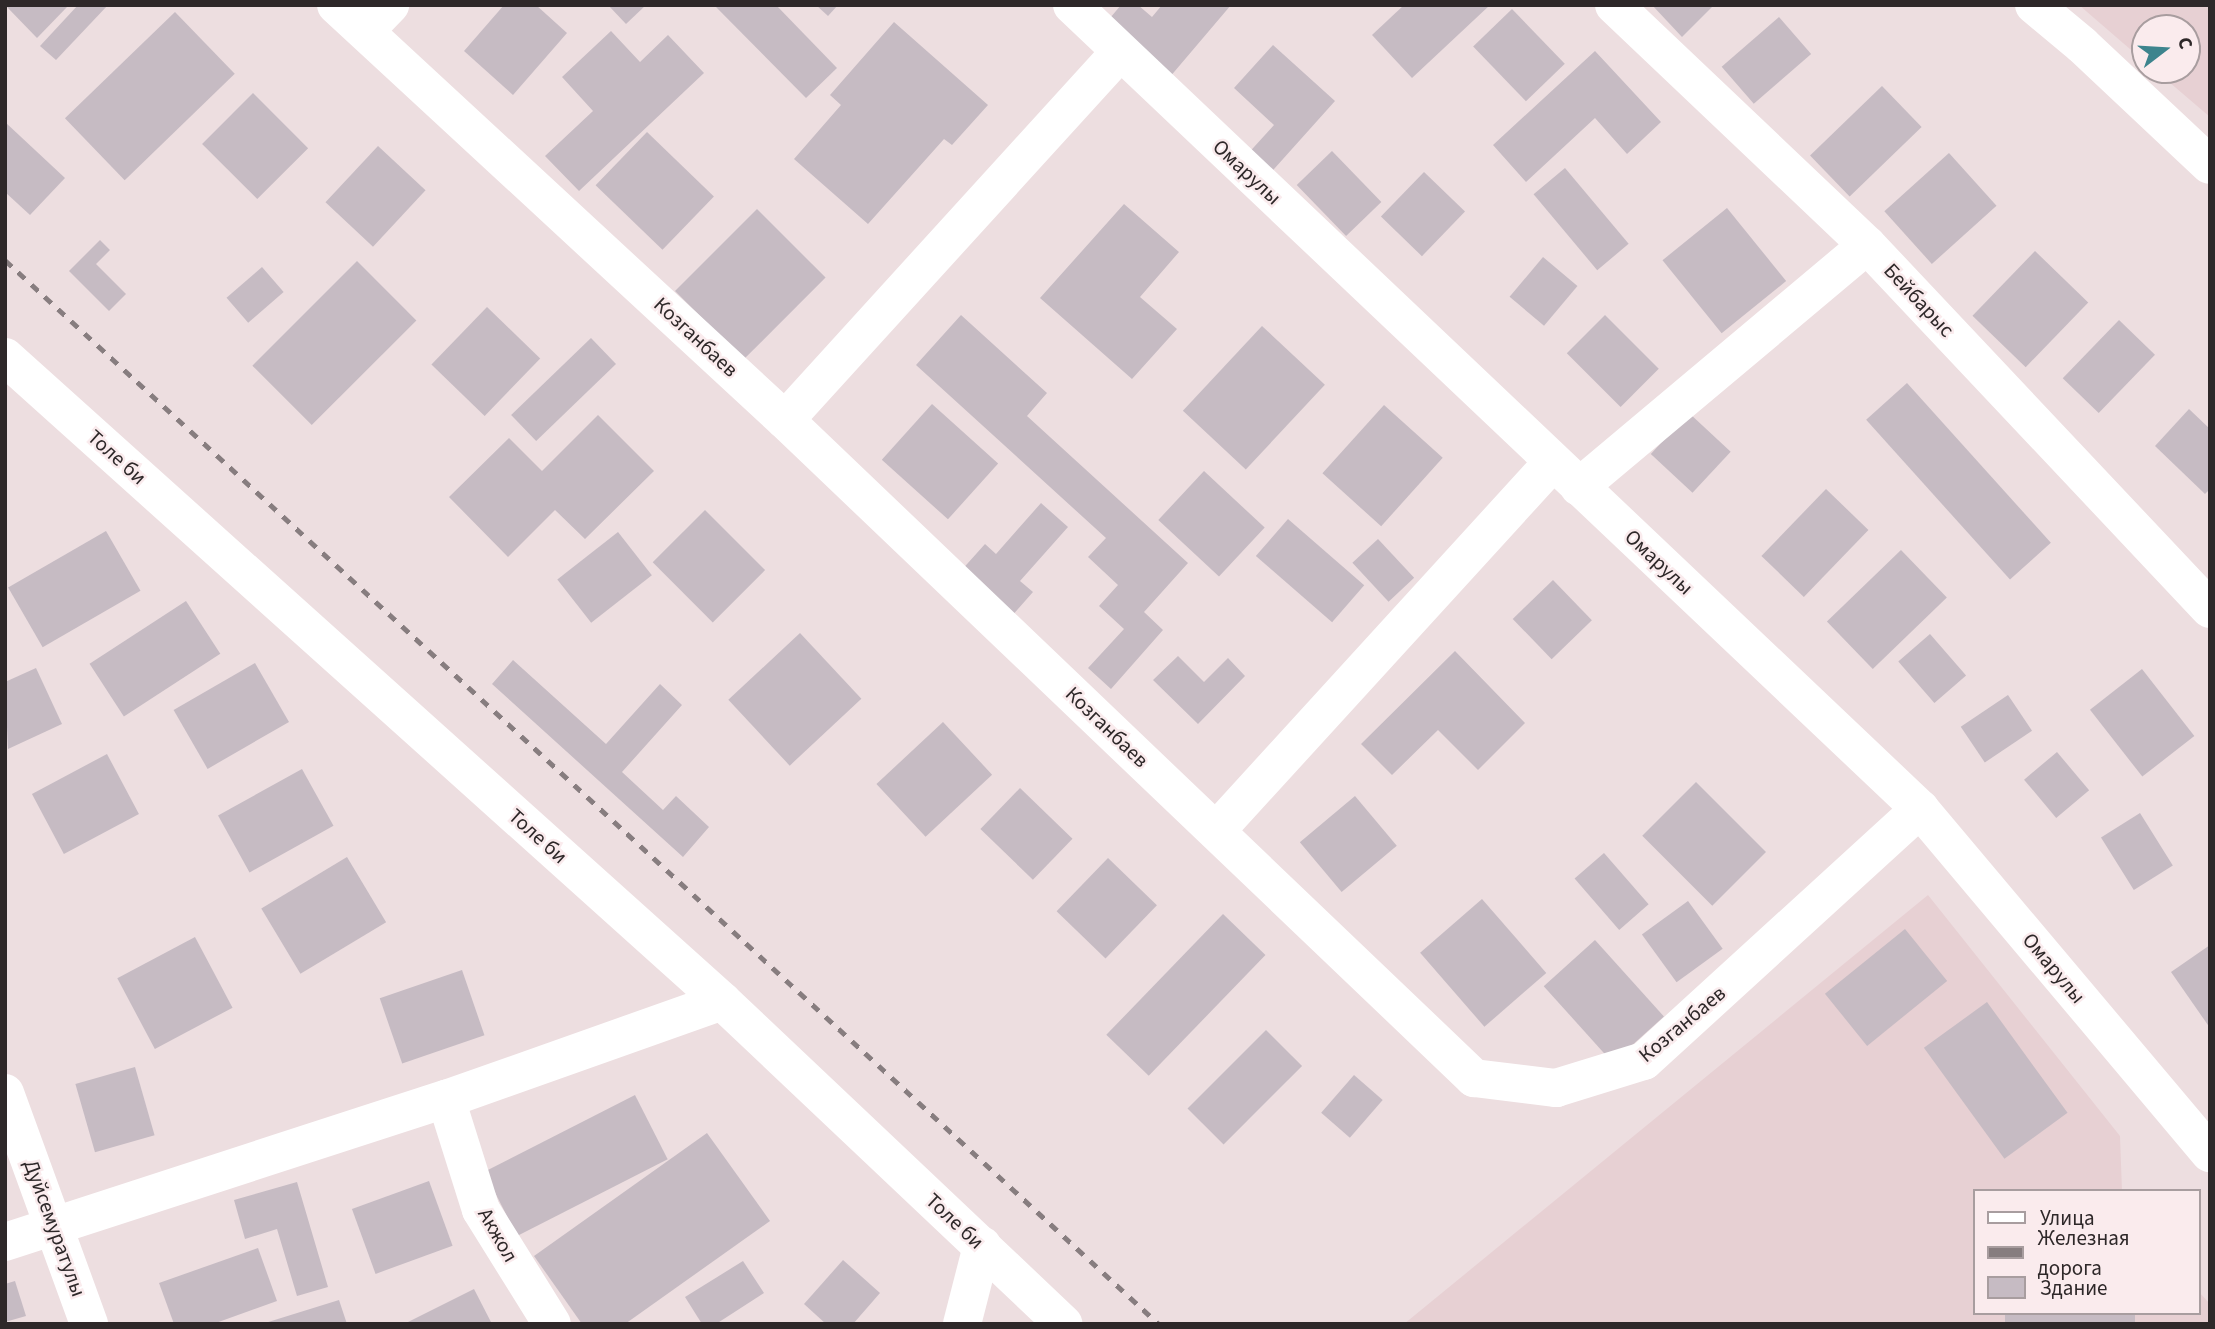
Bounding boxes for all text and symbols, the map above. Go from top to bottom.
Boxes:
north arrow [2131,14,2201,84]
text: С [2170,34,2199,53]
street label: Омарулы [1208,134,1286,210]
street label: Бейбарыс [1879,258,1959,342]
street label: Козганбаев [649,292,743,382]
street label: Толе би [82,424,152,490]
street label: Омарулы [1620,524,1698,600]
street label: Козганбаев [1060,681,1154,773]
street label: Толе би [503,803,573,869]
street label: Омарулы [2017,928,2091,1008]
street label: Козганбаев [1633,980,1731,1068]
street label: Дуйсемуратулы [19,1156,91,1300]
street label: Толе би [921,1188,989,1254]
legend [1974,1189,2201,1315]
street label: Акжол [473,1203,523,1267]
text: Улица [2040,1203,2095,1233]
text: Железная дорога [2038,1223,2130,1283]
text: Здание [2040,1273,2108,1303]

